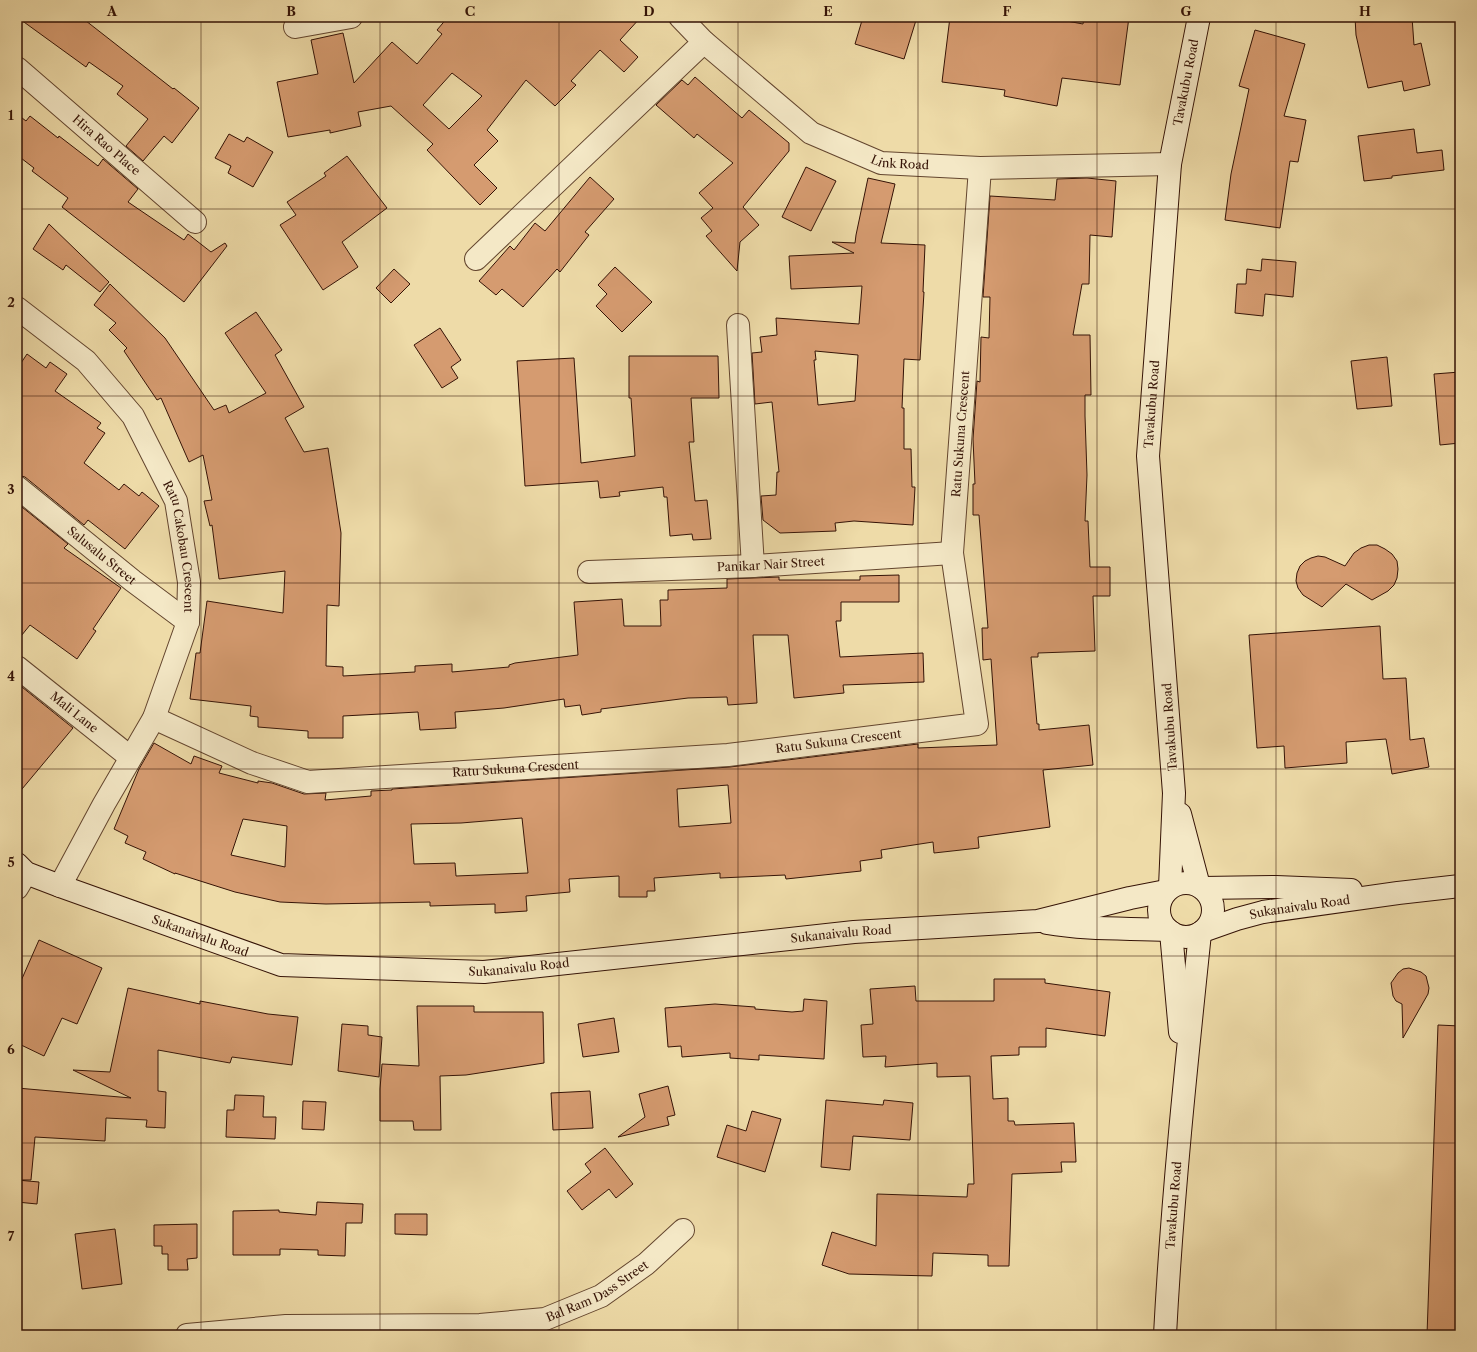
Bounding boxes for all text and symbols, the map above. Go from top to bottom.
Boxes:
text: A [106,3,118,19]
text: B [286,3,296,19]
text: C [465,3,475,19]
text: D [643,3,655,19]
text: E [823,3,833,19]
text: F [1003,3,1012,19]
text: G [1180,3,1192,19]
text: H [1359,3,1371,19]
street label: Tavakubu Road [1170,37,1202,127]
text: 1 [8,107,14,123]
street label: Hira Rao Place [70,111,144,178]
street label: Link Road [868,151,930,172]
text: 2 [7,294,15,310]
street label: Tavakubu Road [1141,359,1162,449]
street label: Ratu Sukuna Crescent [948,369,972,498]
street label: Ratu Cakobau Crescent [160,478,197,614]
text: 3 [7,481,15,497]
street label: Salusalu Street [65,523,140,588]
street label: Panikar Nair Street [717,553,826,574]
text: 4 [7,668,15,684]
street label: Tavakubu Road [1159,682,1180,772]
street label: Mali Lane [47,688,102,736]
street label: Ratu Sukuna Crescent [774,725,903,756]
street label: Ratu Sukuna Crescent [452,757,580,780]
text: 5 [7,854,15,870]
street label: Sukanaivalu Road [1248,892,1352,922]
street label: Sukanaivalu Road [150,912,251,960]
street label: Sukanaivalu Road [790,922,893,946]
street label: Sukanaivalu Road [468,955,571,979]
text: 6 [7,1041,15,1057]
street label: Tavakubu Road [1162,1160,1184,1250]
text: 7 [8,1228,15,1244]
street label: Bal Ram Dass Street [544,1256,651,1325]

